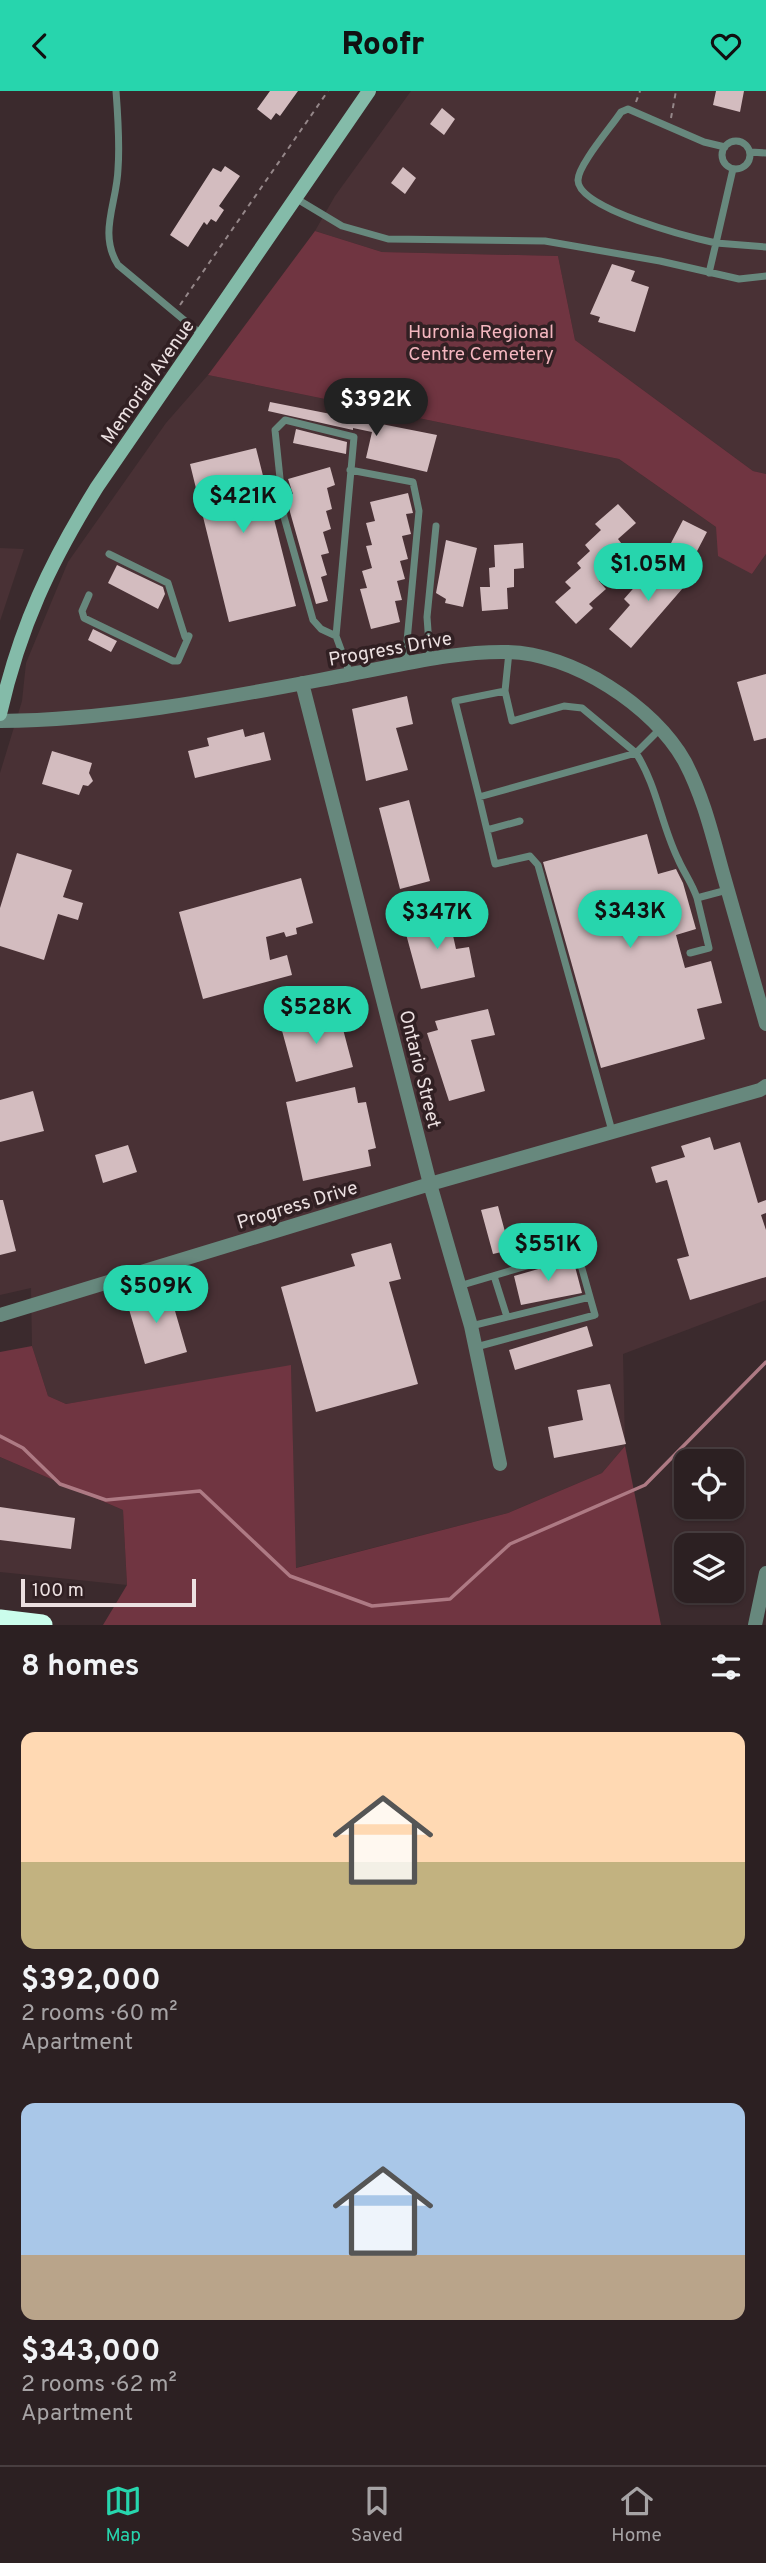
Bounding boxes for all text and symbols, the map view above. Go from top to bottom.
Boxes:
text: Roofr [341,26,425,66]
icon: back [21,27,59,65]
icon: heart [707,27,745,65]
street label: Memorial Avenue [97,315,201,449]
park label: Huronia Regional Centre Cemetery [408,321,554,367]
pin: $392K [327,379,425,438]
text: $392K [340,386,412,415]
pin: $421K [194,475,292,535]
text: $421K [209,483,277,512]
pin: $1.05M [591,543,705,603]
text: $1.05M [610,551,686,580]
street label: Progress Drive [327,627,454,673]
pin: $347K [388,891,486,951]
pin: $343K [581,891,679,950]
text: $343K [594,898,666,927]
text: $347K [401,899,473,928]
pin: $528K [267,986,365,1046]
text: $528K [280,994,352,1023]
street label: Ontario Street [393,1008,445,1131]
street label: Progress Drive [234,1176,361,1236]
pin: $551K [499,1223,597,1283]
text: $551K [514,1231,582,1260]
pin: $509K [107,1265,205,1325]
text: $509K [119,1273,193,1302]
map controls [674,1449,744,1603]
button: locate [674,1449,744,1519]
button: layers [674,1533,744,1603]
scale bar [21,1576,196,1608]
text: 100 m [32,1579,84,1603]
icon: filters [707,1648,745,1686]
text: 8 homes [21,1649,140,1686]
icon: home [320,1777,446,1903]
text: $392,000 [21,1963,161,2000]
text: 2 rooms · 60 m² [21,2000,178,2029]
text: Apartment [21,2029,133,2058]
icon: home [320,2148,446,2274]
text: $343,000 [21,2334,161,2371]
text: 2 rooms · 62 m² [21,2371,177,2400]
text: Apartment [21,2400,133,2429]
tab: Map [104,2482,142,2548]
tab: Saved [351,2482,403,2548]
tab: Home [611,2482,662,2548]

